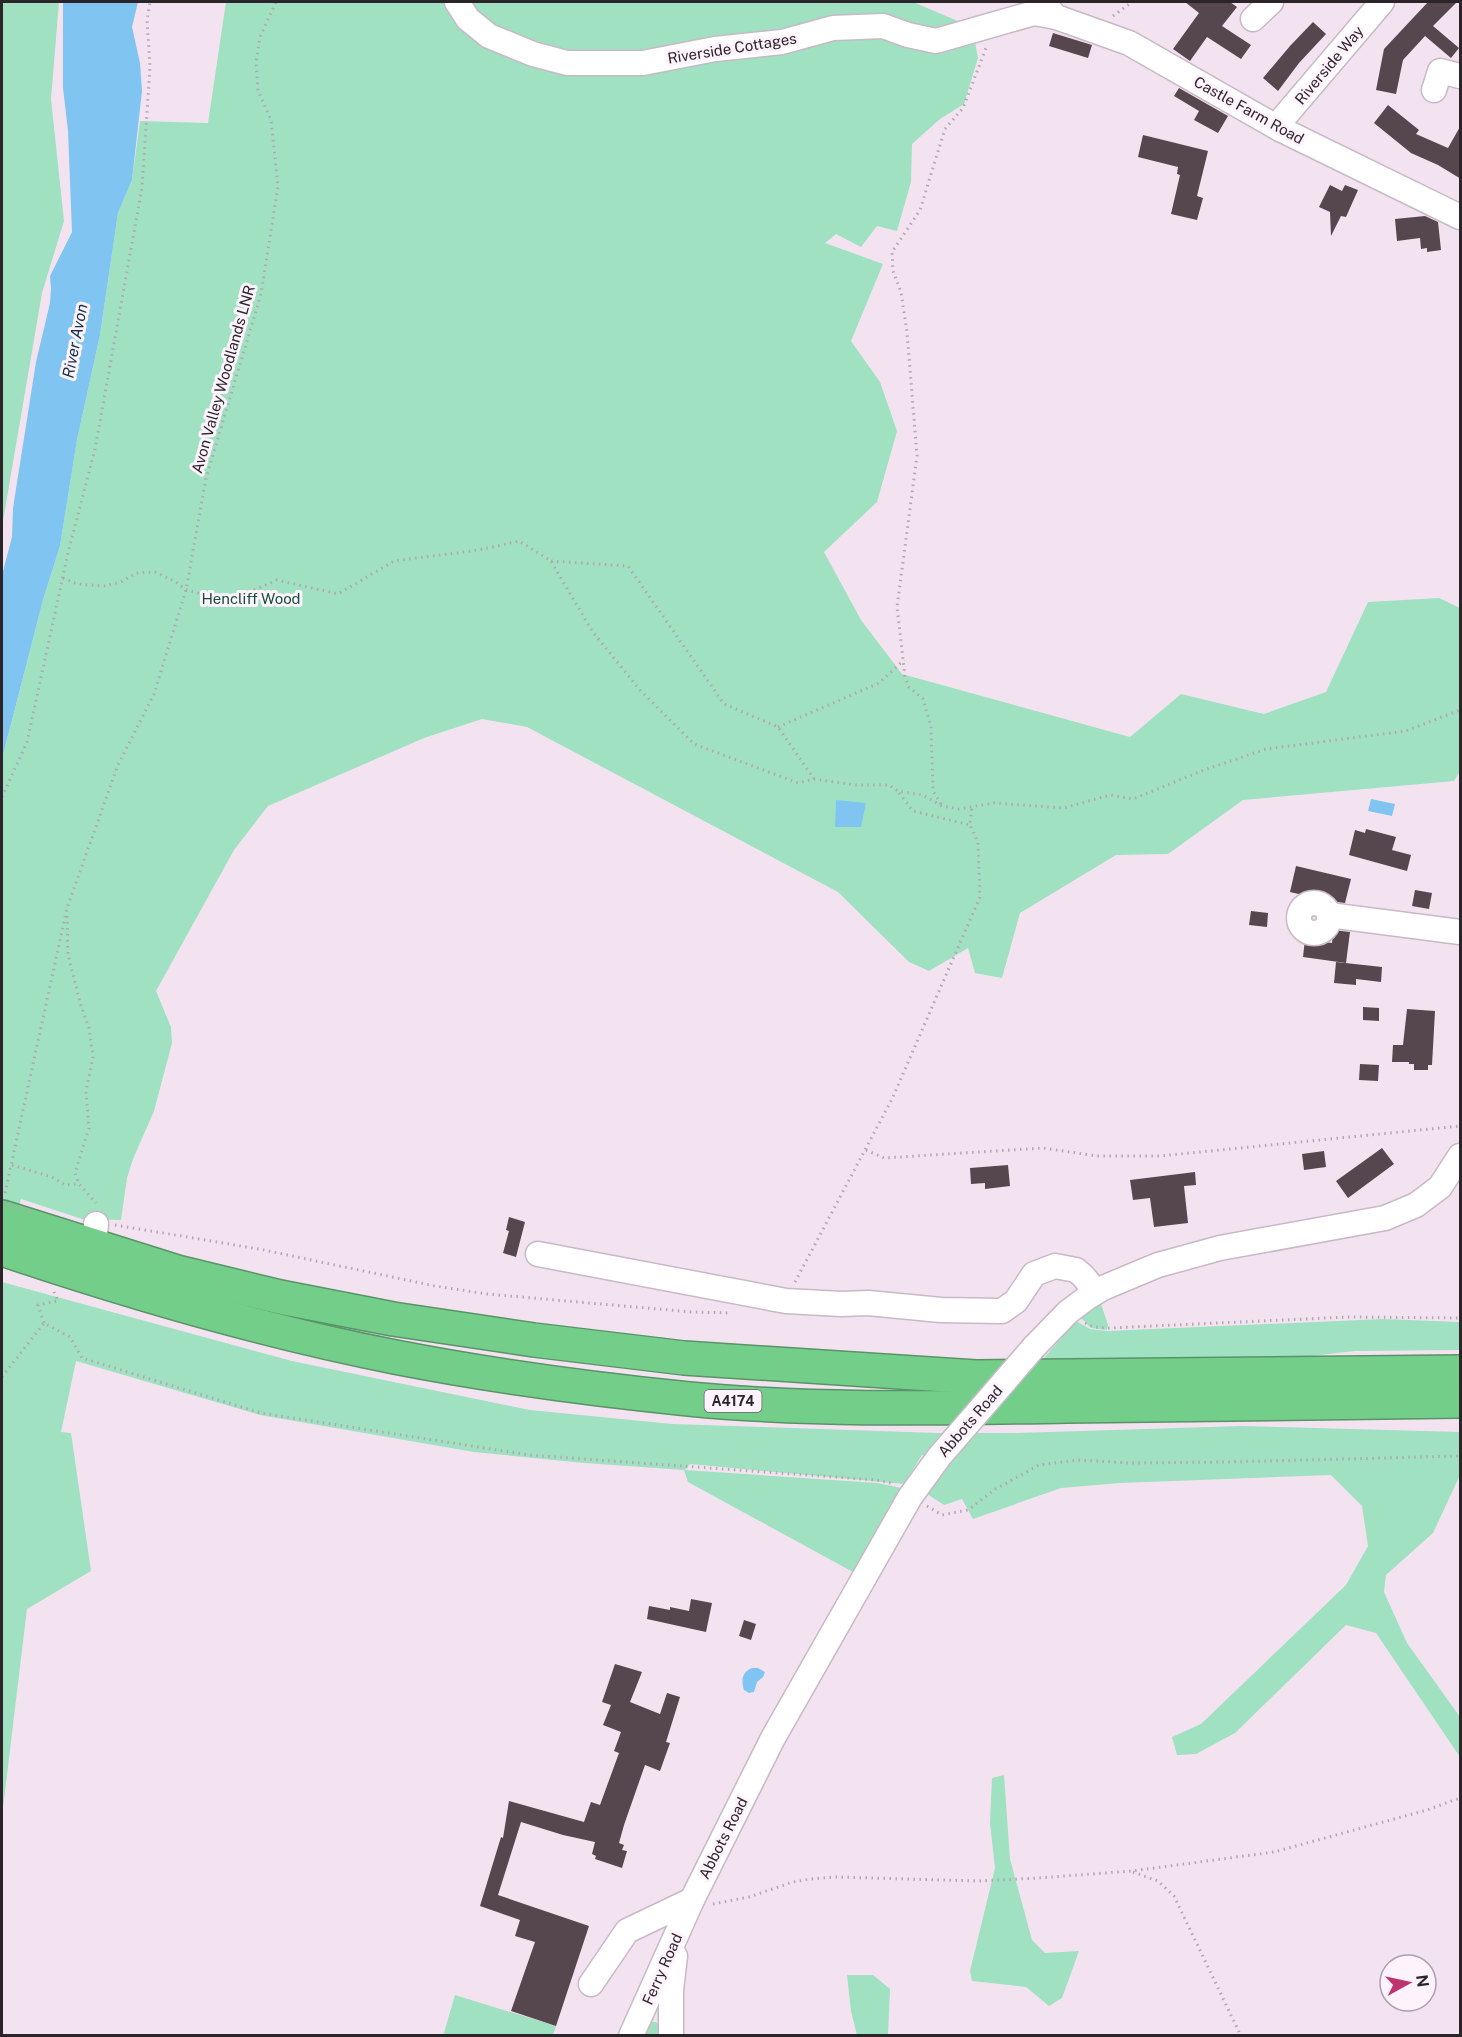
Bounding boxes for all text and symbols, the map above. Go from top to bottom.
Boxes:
street label: Riverside Way [1291,22,1367,108]
street label: Riverside Cottages [666,29,798,67]
street label: Castle Farm Road [1191,73,1307,147]
street label: Avon Valley Woodlands LNR [188,283,258,475]
water label: River Avon [58,302,92,380]
park label: Hencliff Wood [201,590,301,607]
street label: Abbots Road [934,1382,1006,1460]
road number: A4174 [704,1390,762,1412]
street label: Abbots Road [695,1794,751,1882]
street label: Ferry Road [639,1931,685,2007]
north arrow [1378,1953,1438,2013]
text: N [1412,1973,1433,1989]

